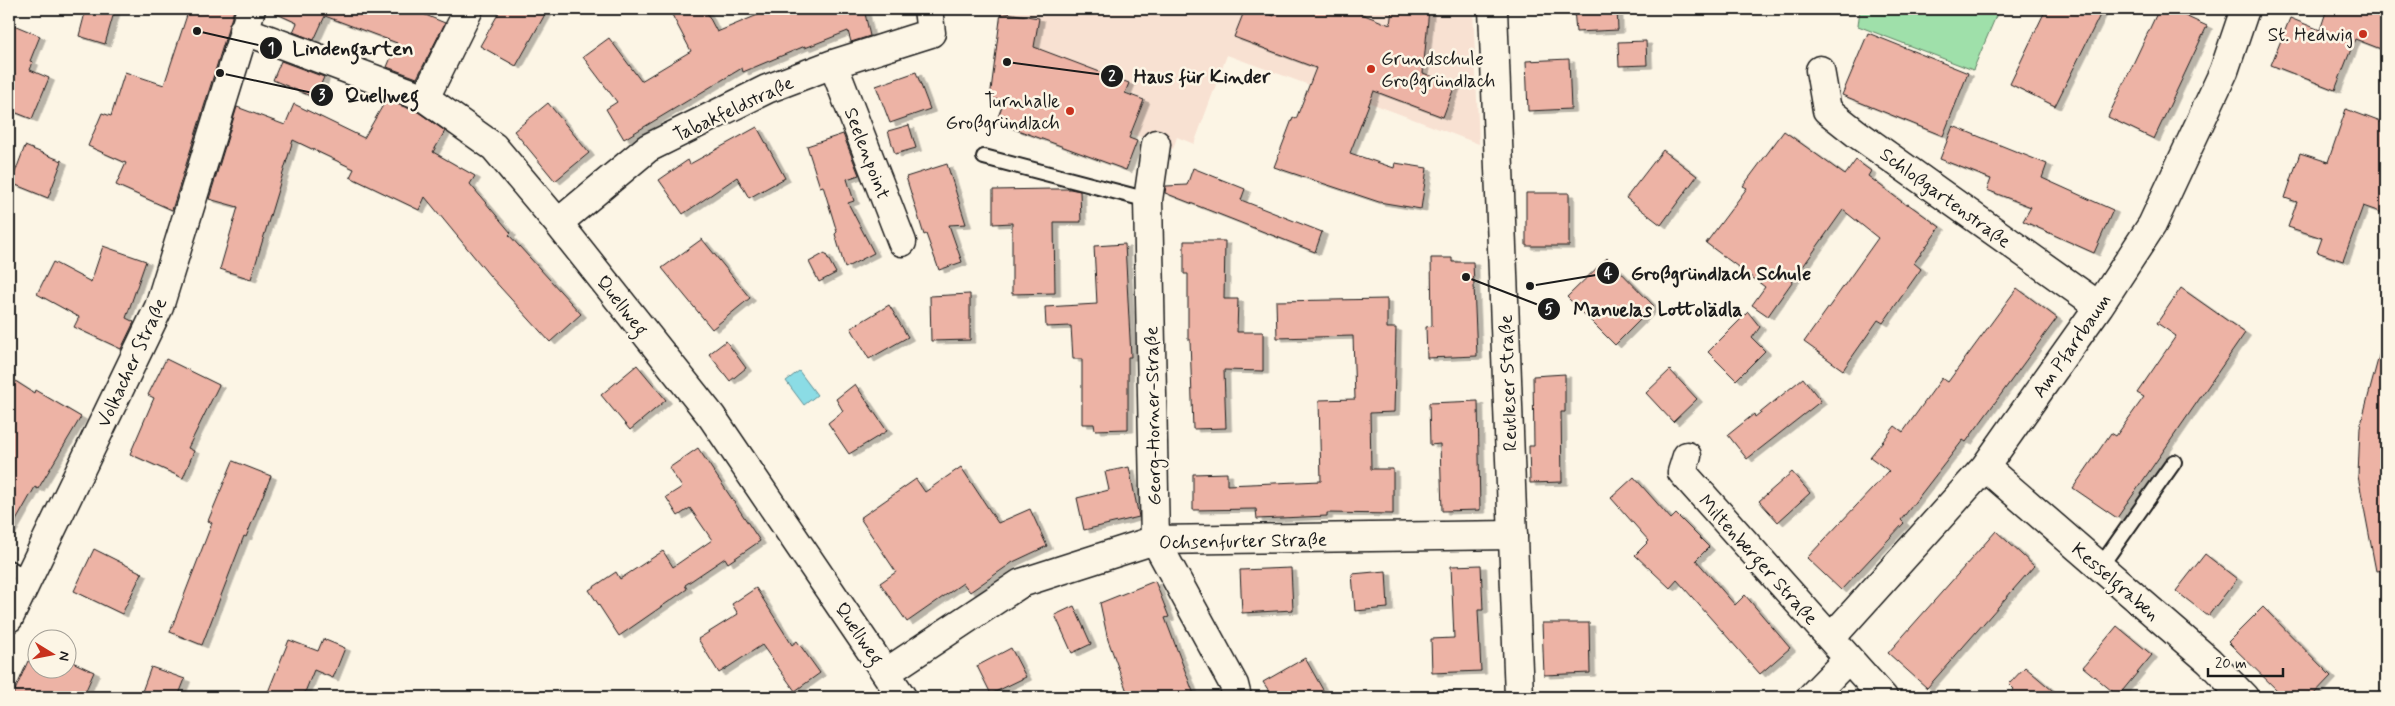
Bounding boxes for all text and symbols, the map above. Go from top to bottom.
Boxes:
place label: St. Hedwig [2268,23,2353,49]
marker: St. Hedwig [2357,28,2369,40]
callout: Lindengarten [258,30,424,65]
text: Lindengarten [293,36,413,65]
text: 1 [268,39,274,59]
place label: Grundschule Großgründlach [1381,47,1496,95]
callout: Haus für Kinder [1100,58,1279,93]
marker: Grundschule Großgründlach [1365,63,1377,75]
text: Haus für Kinder [1134,64,1271,91]
text: 2 [1108,67,1116,87]
street label: Tabakfeldstraße [669,71,798,148]
callout: Quellweg [310,77,429,112]
text: Quellweg [345,83,419,112]
text: 3 [319,86,326,106]
place label: Turnhalle Großgründlach [945,89,1060,137]
street label: Seelenpoint [838,104,896,203]
marker: Turnhalle Großgründlach [1064,105,1076,117]
street label: Schloßgartenstraße [1874,142,2016,255]
callout: Großgründlach Schule [1596,255,1821,290]
text: Großgründlach Schule [1631,261,1811,288]
text: 4 [1604,264,1613,284]
street label: Quellweg [588,270,653,343]
street label: Am Pfarrbaum [2027,289,2117,403]
callout: Manuelas Lottolädla [1537,292,1754,327]
street label: Volkacher Straße [91,294,173,432]
text: Manuelas Lottolädla [1573,297,1743,324]
text: 5 [1544,300,1554,320]
street label: Reutleser Straße [1494,314,1523,452]
street label: Georg-Horner-Straße [1139,326,1170,506]
street label: Miltenberger Straße [1690,489,1823,633]
street label: Ochsenfurter Straße [1159,528,1327,555]
street label: Kesselgraben [2064,537,2164,629]
street label: Quellweg [826,598,889,672]
north arrow [28,628,78,678]
scale bar [2208,646,2282,678]
text: N [54,650,73,662]
text: 20 m [2215,654,2247,674]

